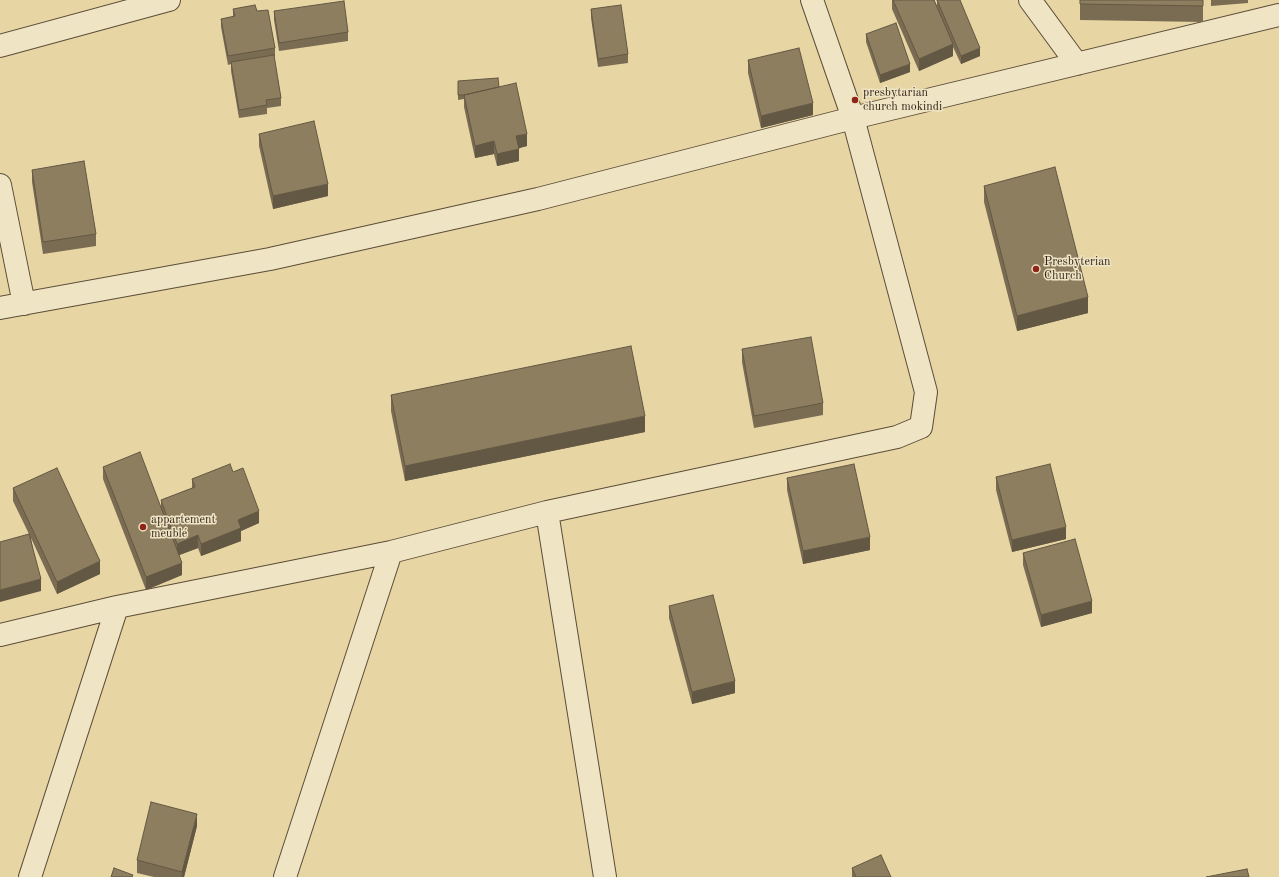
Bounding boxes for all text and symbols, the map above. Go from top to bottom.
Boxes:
place label: presbytarian church mokindi [863,86,942,114]
marker: presbytarian church mokindi [850,95,860,105]
place label: Presbyterian Church [1044,255,1111,283]
marker: Presbyterian Church [1031,264,1041,274]
place label: appartement meublé [151,513,216,541]
marker: appartement meublé [138,522,148,532]

